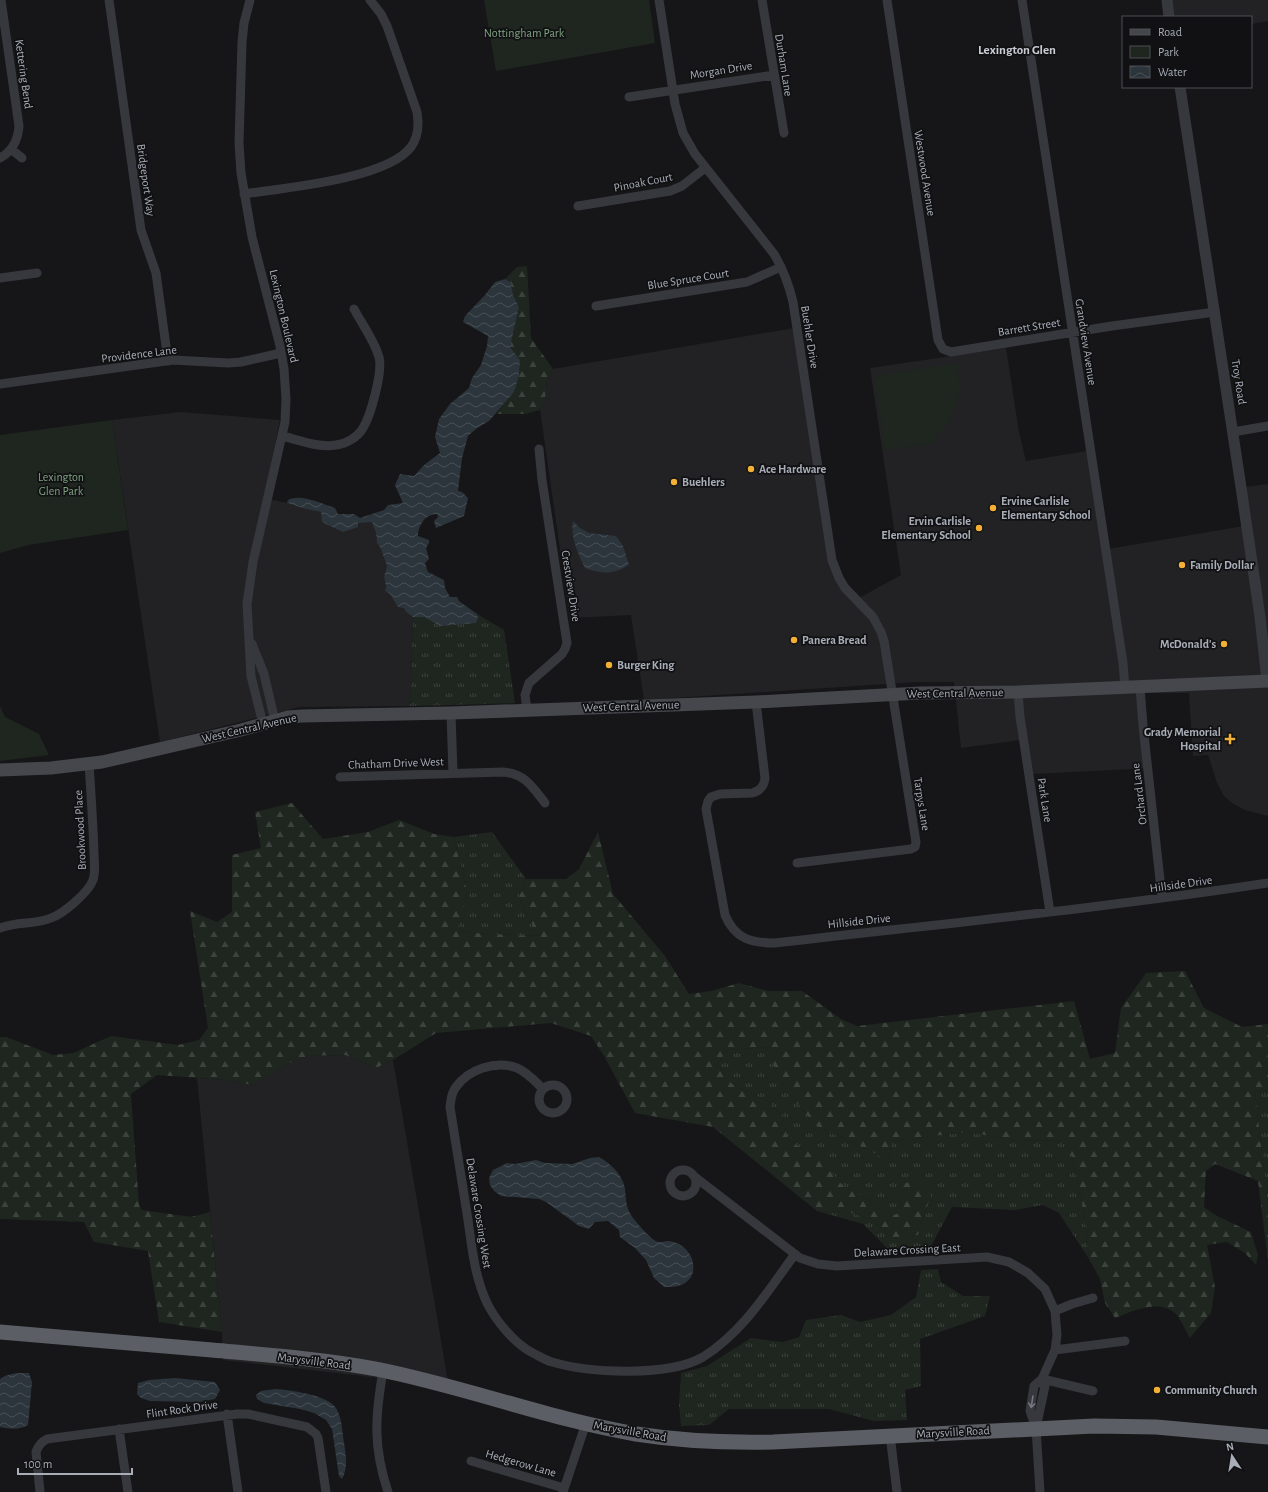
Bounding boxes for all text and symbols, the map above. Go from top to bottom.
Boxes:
legend [1122,16,1252,88]
text: Road [1158,26,1182,38]
park label: Nottingham Park [484,27,565,39]
street label: Durham Lane [773,33,795,97]
street label: Kettering Bend [13,39,35,109]
district label: Lexington Glen [978,44,1056,57]
text: Park [1158,46,1179,58]
street label: Morgan Drive [689,59,753,81]
text: Water [1158,66,1187,78]
street label: Westwood Avenue [912,129,938,217]
street label: Bridgeport Way [134,143,157,217]
street label: Pinoak Court [612,170,674,194]
street label: Blue Spruce Court [646,267,730,291]
street label: Lexington Boulevard [267,268,301,364]
street label: Grandview Avenue [1073,298,1099,386]
street label: Buehler Drive [799,305,821,369]
street label: Barrett Street [997,316,1061,338]
street label: Providence Lane [101,343,177,365]
street label: Troy Road [1229,358,1248,406]
place label: Ace Hardware [759,463,827,475]
marker: Ace Hardware [746,464,756,474]
park label: Lexington Glen Park [38,471,84,497]
place label: Buehlers [682,476,725,488]
marker: Buehlers [669,477,679,487]
place label: Ervine Carlisle Elementary School [1001,495,1091,522]
marker: Ervine Carlisle Elementary School [988,503,998,513]
place label: Ervin Carlisle Elementary School [881,515,971,542]
marker: Ervin Carlisle Elementary School [974,523,984,533]
street label: Crestview Drive [559,549,583,623]
place label: Family Dollar [1190,559,1255,572]
marker: Family Dollar [1177,560,1187,570]
place label: Panera Bread [802,634,867,646]
marker: Panera Bread [789,635,799,645]
place label: McDonald's [1160,638,1216,650]
marker: McDonald's [1219,639,1229,649]
place label: Burger King [617,659,675,671]
marker: Burger King [604,660,614,670]
street label: West Central Avenue [907,686,1003,700]
street label: West Central Avenue [582,698,680,714]
street label: West Central Avenue [201,711,297,745]
place label: Grady Memorial Hospital [1144,726,1221,752]
marker: Grady Memorial Hospital [1224,733,1236,745]
street label: Chatham Drive West [348,755,444,771]
street label: Orchard Lane [1129,763,1149,825]
street label: Tarpys Lane [911,776,932,832]
street label: Park Lane [1036,777,1054,823]
street label: Brookwood Place [72,790,88,870]
street label: Hillside Drive [1149,874,1213,894]
street label: Hillside Drive [827,912,891,930]
street label: Delaware Crossing West [464,1157,494,1269]
street label: Delaware Crossing East [853,1241,961,1259]
street label: Marysville Road [277,1351,351,1372]
place label: Community Church [1165,1384,1257,1397]
marker: Community Church [1152,1385,1162,1395]
one-way arrow [1028,1395,1036,1408]
street label: Flint Rock Drive [145,1398,219,1420]
street label: Marysville Road [593,1419,667,1444]
street label: Marysville Road [916,1424,990,1441]
north arrow [1212,1436,1252,1476]
text: N [1225,1441,1235,1453]
street label: Hedgerow Lane [484,1447,558,1479]
scale bar [18,1450,132,1476]
text: 100 m [24,1458,52,1470]

